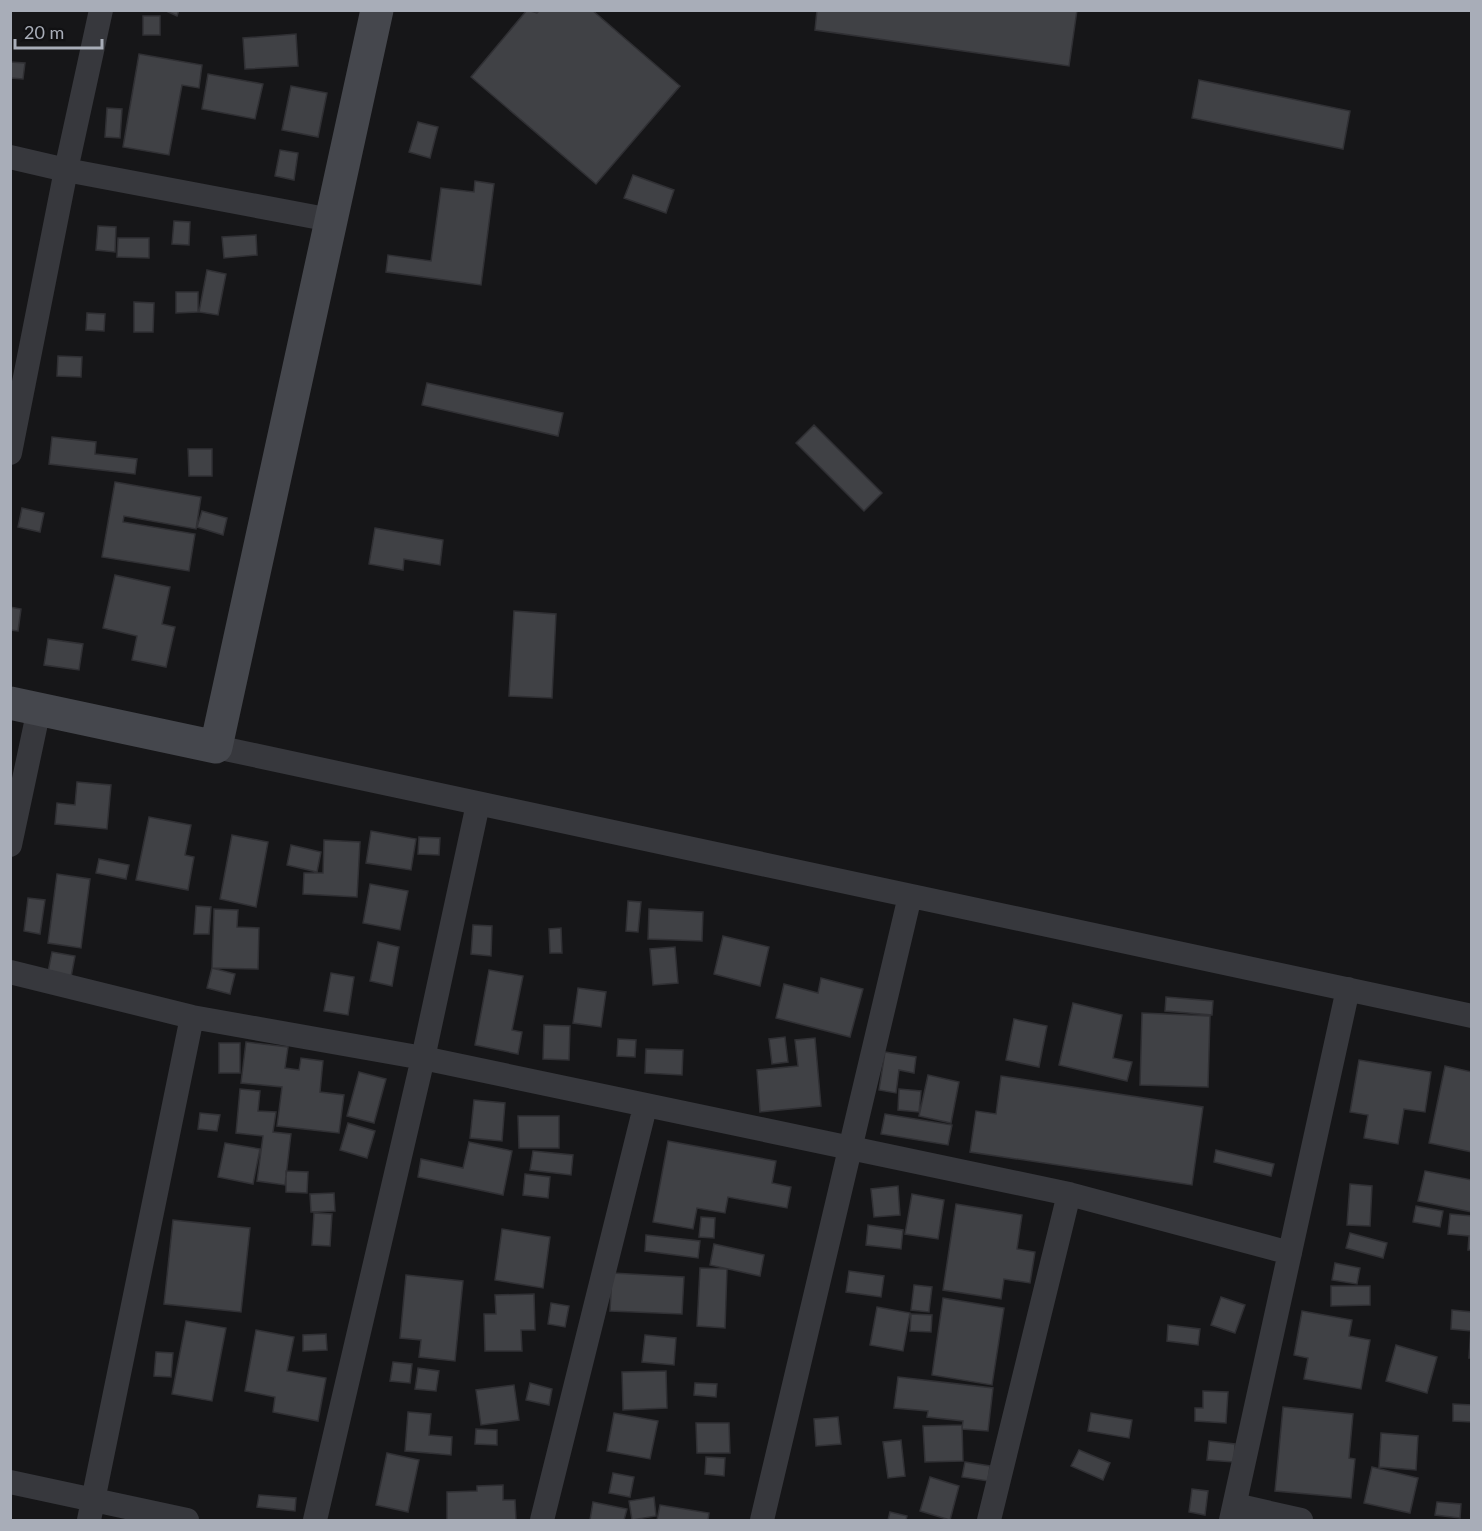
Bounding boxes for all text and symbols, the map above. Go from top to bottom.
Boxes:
scale bar [15,12,102,50]
text: 20 m [24,21,64,43]

